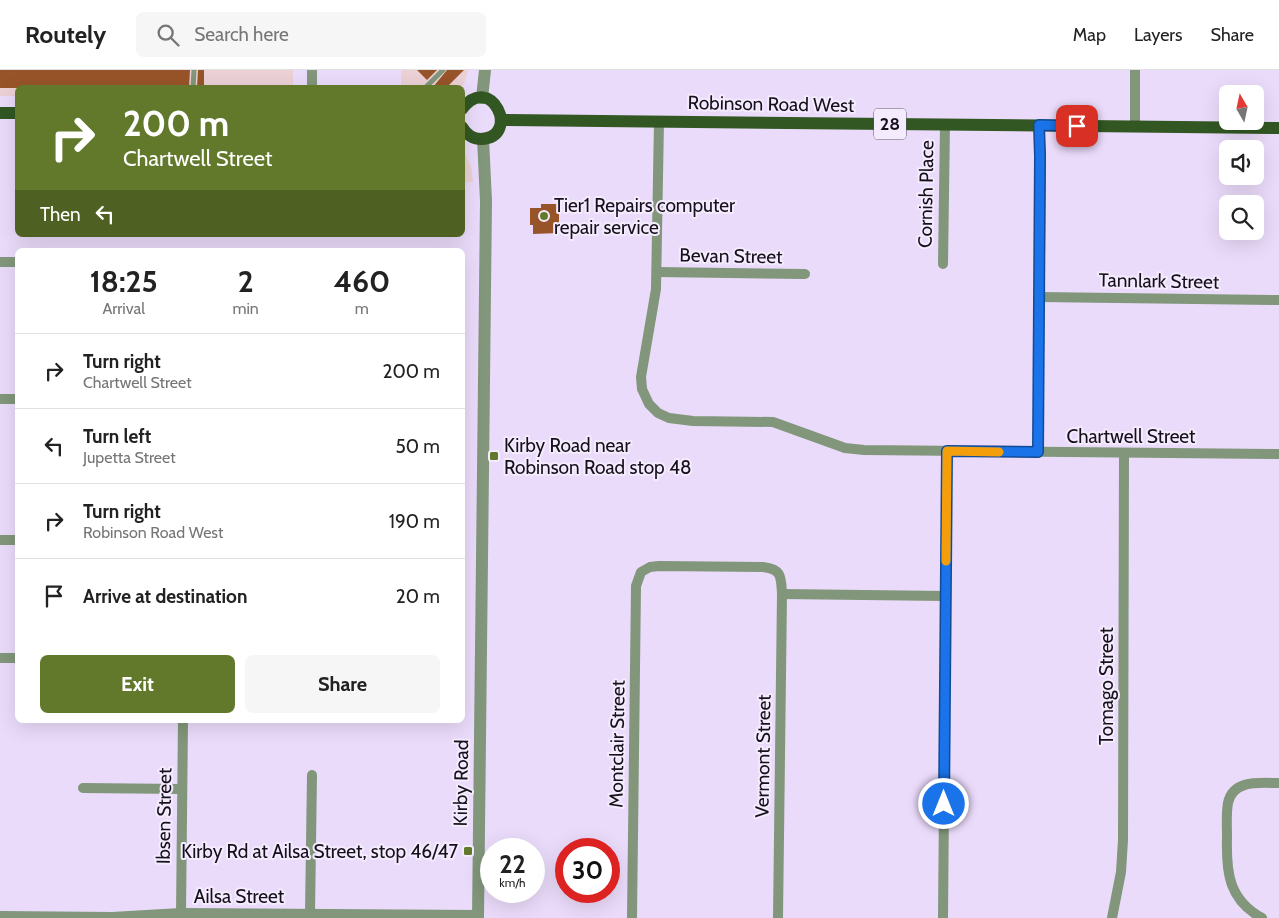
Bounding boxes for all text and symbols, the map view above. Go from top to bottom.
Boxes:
search box [136,12,486,57]
text: Routely [25,20,106,49]
icon: search [154,21,182,49]
text: Search here [194,23,289,46]
text: Map [1073,24,1106,46]
text: Layers [1134,24,1183,46]
text: Share [1211,24,1254,46]
north arrow [1219,85,1264,130]
map controls [1219,85,1264,240]
street label: Robinson Road West [687,91,855,117]
text: 200 m [123,102,229,145]
icon: right [40,105,105,170]
pin [1056,105,1098,147]
road number: 28 [874,109,906,140]
icon: arrive [1063,112,1091,140]
street label: Cornish Place [914,140,938,248]
button: sound [1219,140,1264,185]
text: Chartwell Street [123,145,272,172]
place label: Tier1 Repairs computer repair service [554,194,735,239]
button: search [1219,195,1264,240]
icon: left [91,200,119,228]
text: Then [40,203,81,226]
marker: Tier1 Repairs computer repair service [538,210,550,222]
street label: Bevan Street [679,244,783,268]
text: 18:25 [90,263,158,300]
text: 2 [238,263,254,300]
text: 460 [334,263,390,300]
street label: Tannlark Street [1099,268,1220,294]
text: Arrival [102,299,145,318]
text: min [232,299,259,318]
text: m [355,299,369,318]
text: Turn right [83,350,161,373]
icon: right [40,357,68,385]
text: 200 m [383,360,440,383]
text: Chartwell Street [83,373,192,392]
text: Turn left [83,425,151,448]
street label: Chartwell Street [1066,425,1196,448]
icon: left [40,432,68,460]
place label: Kirby Road near Robinson Road stop 48 [504,434,691,479]
text: 50 m [396,435,440,458]
text: Jupetta Street [83,448,176,467]
marker: Kirby Road near Robinson Road stop 48 [488,450,500,462]
text: Turn right [83,500,161,523]
icon: right [40,507,68,535]
text: 190 m [389,510,440,533]
text: Robinson Road West [83,523,223,542]
icon: arrive [40,582,68,610]
text: Arrive at destination [83,585,247,608]
text: 20 m [396,585,440,608]
street label: Tomago Street [1095,626,1118,745]
button: Exit [40,655,235,713]
button: Share [245,655,440,713]
street label: Montclair Street [604,679,630,808]
street label: Vermont Street [750,694,776,818]
street label: Kirby Road [449,739,473,827]
street label: Ibsen Street [152,767,176,864]
position arrow [917,777,969,829]
speed limit sign: 30 [555,838,620,903]
place label: Kirby Rd at Ailsa Street, stop 46/47 [181,840,458,863]
marker: Kirby Rd at Ailsa Street, stop 46/47 [462,845,474,857]
text: 22 [499,849,526,879]
text: km/h [499,875,526,890]
street label: Ailsa Street [194,885,285,908]

